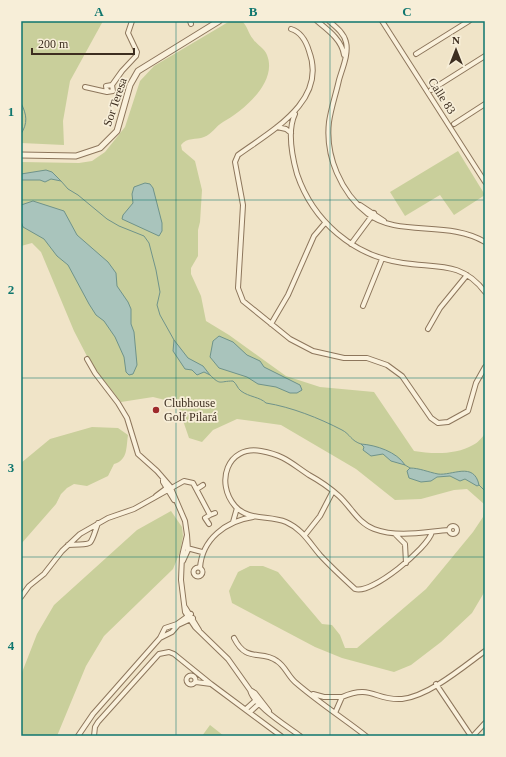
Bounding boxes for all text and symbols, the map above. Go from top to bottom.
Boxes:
text: A [94,4,104,19]
text: B [249,4,258,19]
text: C [402,4,412,19]
scale bar [32,30,134,56]
north arrow [436,30,476,70]
text: N [452,34,460,46]
text: 200 m [38,37,69,51]
street label: Sor Teresa [100,75,130,128]
street label: Calle 83 [425,75,459,117]
text: 1 [8,104,14,119]
text: 2 [8,282,14,297]
place label: Clubhouse Golf Pilará [164,396,218,424]
marker: Clubhouse Golf Pilará [151,405,161,415]
text: 3 [8,460,15,475]
text: 4 [8,638,15,653]

